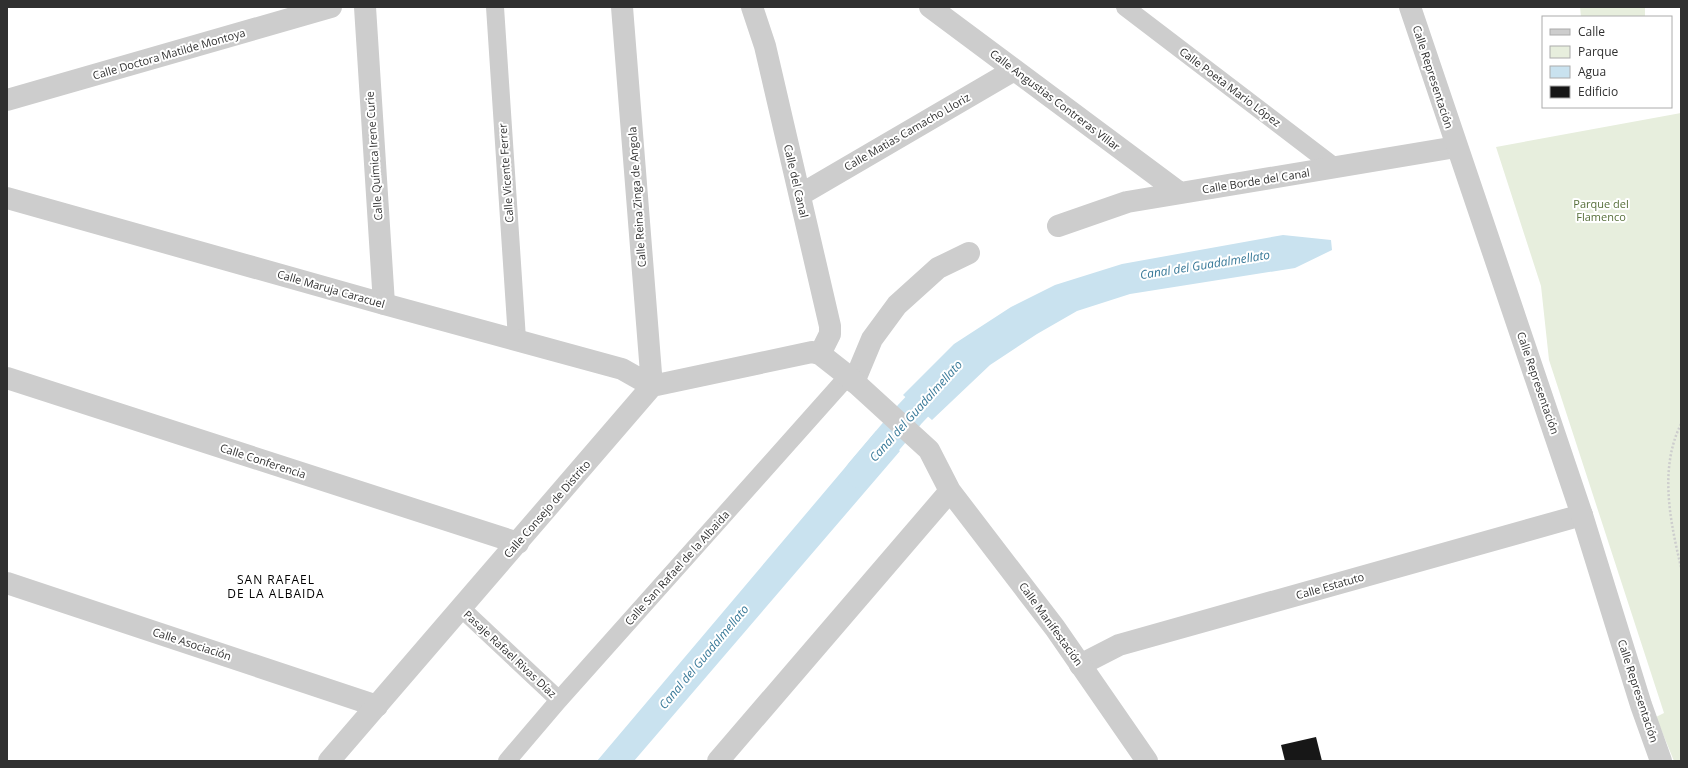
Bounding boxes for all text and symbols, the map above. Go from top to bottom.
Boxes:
legend [1542,16,1672,108]
street label: Calle Representación [1410,23,1457,130]
text: Calle [1578,23,1605,40]
street label: Calle Doctora Matilde Montoya [91,25,247,83]
text: Parque [1578,43,1618,60]
street label: Calle Poeta Mario López [1177,44,1284,130]
street label: Calle Angustias Contreras Villar [987,46,1124,154]
text: Agua [1578,63,1606,80]
text: Edificio [1578,83,1618,100]
street label: Calle Matias Camacho Lloriz [841,89,972,174]
street label: Calle Química Irene Curie [362,91,386,221]
street label: Calle Vicente Ferrer [495,122,516,223]
street label: Calle Reina Zinga de Angola [624,126,649,268]
street label: Calle del Canal [781,143,812,219]
street label: Calle Borde del Canal [1201,165,1311,196]
park label: Parque del Flamenco [1573,196,1629,224]
water label: Canal del Guadalmellato [1139,246,1271,283]
street label: Calle Maruja Caracuel [276,266,387,311]
street label: Calle Representación [1514,330,1563,436]
water label: Canal del Guadalmellato [865,356,966,465]
street label: Calle Conferencia [218,440,308,481]
street label: Calle Consejo de Distrito [500,456,594,561]
street label: Calle San Rafael de la Albaida [621,507,732,628]
street label: Calle Estatuto [1294,569,1366,602]
district label: SAN RAFAEL DE LA ALBAIDA [227,571,325,602]
street label: Calle Manifestación [1016,579,1087,668]
water label: Canal del Guadalmellato [655,601,752,712]
street label: Pasaje Rafael Rivas Díaz [461,607,560,701]
street label: Calle Asociación [151,624,233,663]
street label: Calle Representación [1615,637,1662,744]

